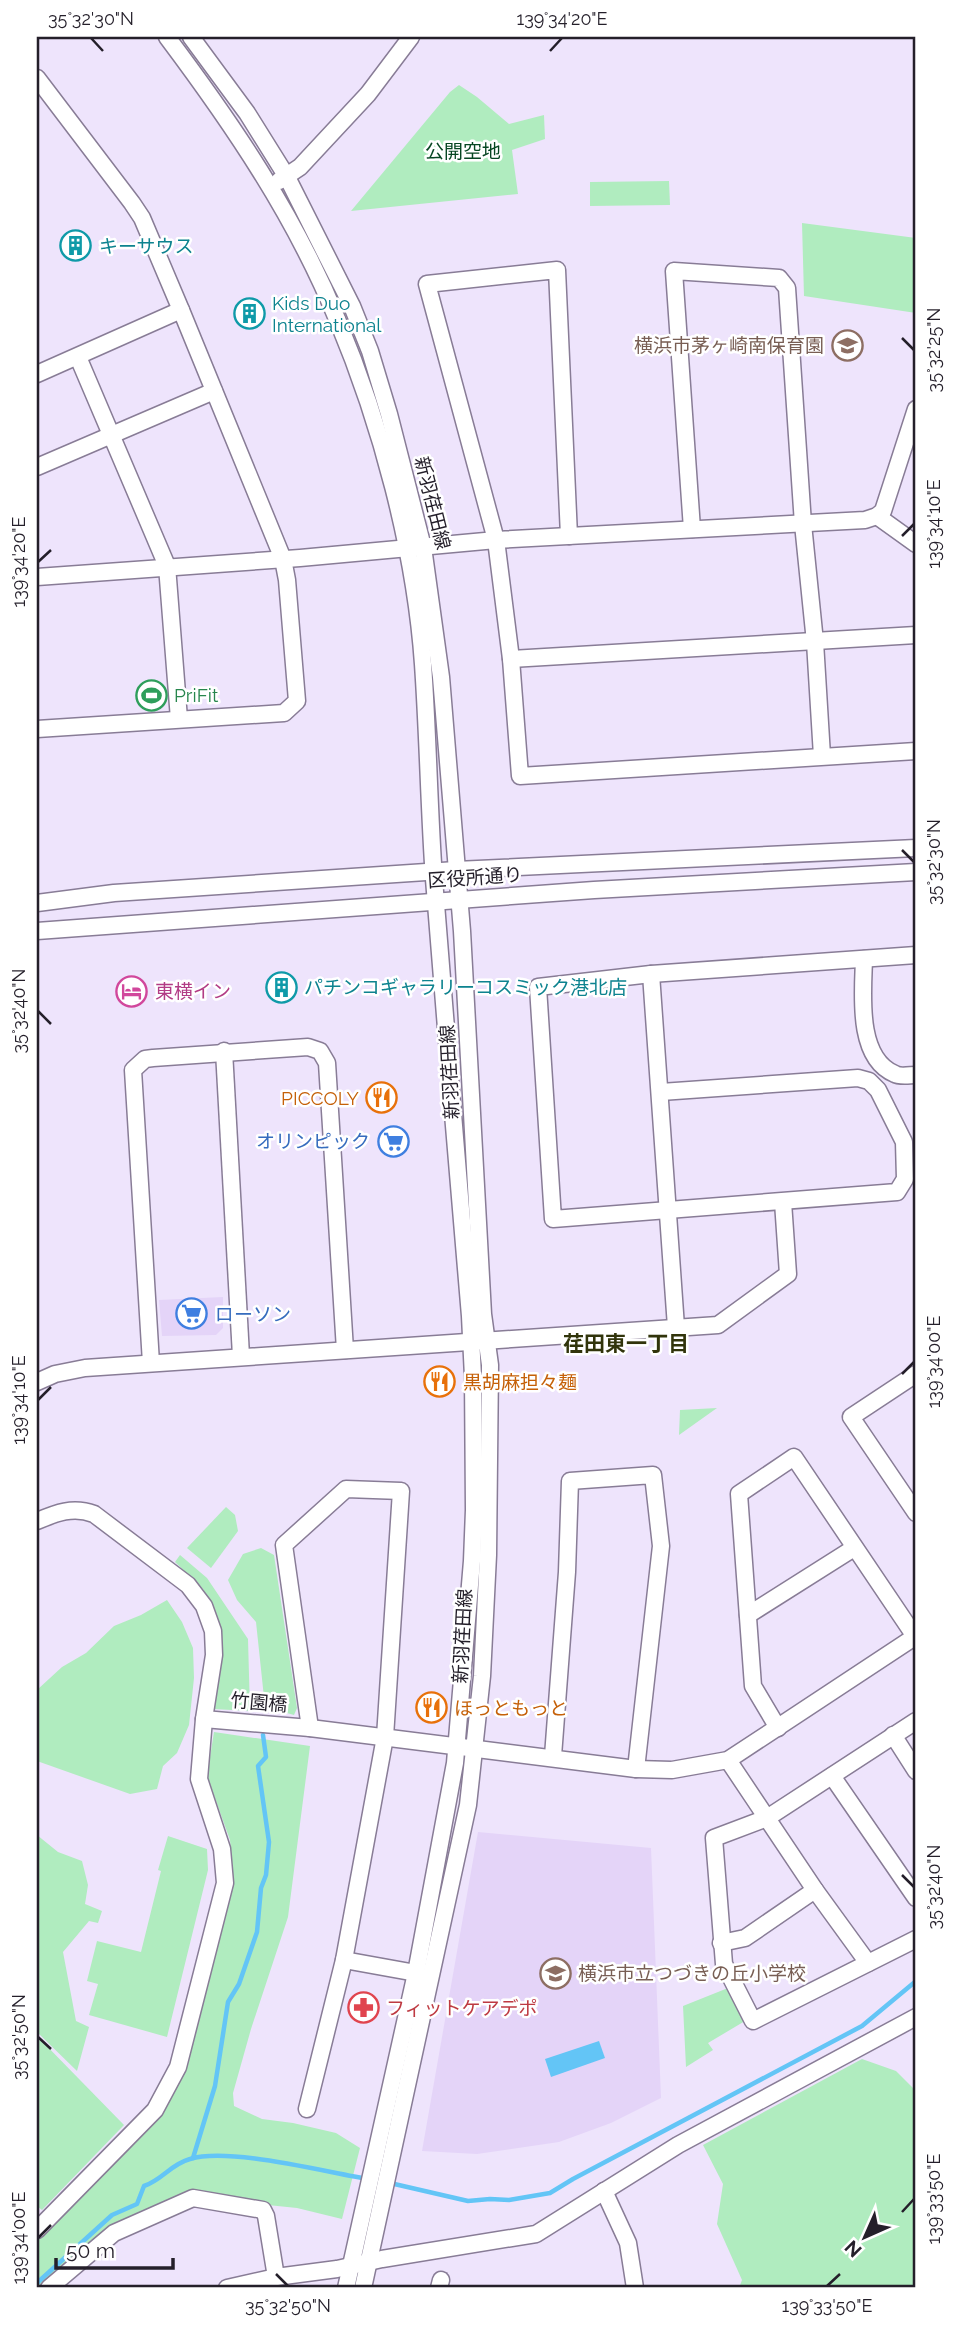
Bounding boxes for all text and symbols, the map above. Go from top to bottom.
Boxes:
text: 35°32'30"N [48,8,134,29]
text: 139°34'20"E [516,8,608,29]
park label: 公開空地 [425,140,501,162]
building icon: キーサウス [59,229,93,263]
place label: キーサウス [99,235,194,257]
place label: Kids Duo International [272,292,382,336]
building icon: Kids Duo International [232,297,266,331]
text: 35°32'25"N [923,308,944,392]
school or university icon: 横浜市茅ヶ崎南保育園 [830,328,864,362]
place label: 横浜市茅ヶ崎南保育園 [634,334,824,356]
street label: 新羽荏田線 [411,454,455,552]
text: 139°34'10"E [923,479,944,569]
text: 139°34'20"E [8,516,29,608]
sports icon: PriFit [134,678,168,712]
place label: PriFit [174,684,219,706]
text: 35°32'30"N [923,819,944,905]
street label: 区役所通り [427,863,523,891]
text: 35°32'40"N [8,969,29,1054]
building icon: パチンコギャラリーコスミック港北店 [264,970,298,1004]
hotel icon: 東横イン [115,974,149,1008]
place label: パチンコギャラリーコスミック港北店 [304,976,627,998]
place label: 東横イン [155,980,231,1002]
street label: 新羽荏田線 [436,1024,462,1120]
restaurant icon: PICCOLY [365,1081,399,1115]
place label: PICCOLY [281,1087,360,1109]
supermarket icon: オリンピック [376,1124,410,1158]
place label: オリンピック [256,1130,370,1152]
supermarket icon: ローソン [175,1297,209,1331]
place label: ローソン [215,1303,291,1325]
text: 139°34'00"E [923,1316,944,1408]
district label: 荏田東一丁目 [563,1331,689,1356]
text: 139°34'10"E [8,1355,29,1445]
restaurant icon: 黒胡麻担々麺 [423,1365,457,1399]
place label: 黒胡麻担々麺 [463,1371,577,1393]
street label: 新羽荏田線 [449,1588,475,1684]
street label: 竹園橋 [230,1689,288,1715]
restaurant icon: ほっともっと [414,1691,448,1725]
place label: ほっともっと [454,1697,568,1719]
text: 35°32'40"N [923,1845,944,1930]
school or university icon: 横浜市立つづきの丘小学校 [538,1956,572,1990]
place label: 横浜市立つづきの丘小学校 [578,1962,806,1984]
pharmacy icon: フィットケアデポ [346,1991,380,2025]
text: 35°32'50"N [8,1994,29,2080]
place label: フィットケアデポ [386,1997,538,2019]
text: 139°33'50"E [923,2153,944,2245]
text: 139°34'00"E [8,2192,29,2284]
north arrow [830,2202,900,2272]
scale bar [56,2227,173,2271]
text: N [840,2236,866,2262]
text: 50 m [66,2238,115,2263]
text: 35°32'50"N [245,2295,331,2316]
text: 139°33'50"E [781,2295,873,2316]

